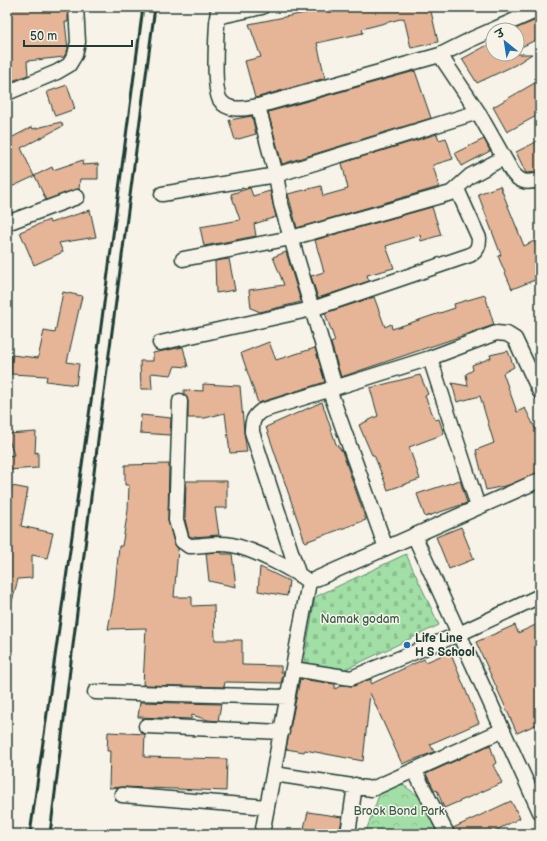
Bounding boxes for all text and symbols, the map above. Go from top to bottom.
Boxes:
scale bar [24,22,132,48]
north arrow [485,22,525,62]
text: उ [493,25,508,42]
text: 50 m [30,29,57,44]
park label: Namak godam [320,612,400,627]
place label: Life Line H S School [415,631,475,660]
marker: Life Line H S School [402,640,412,650]
park label: Brook Bond Park [353,804,445,819]

